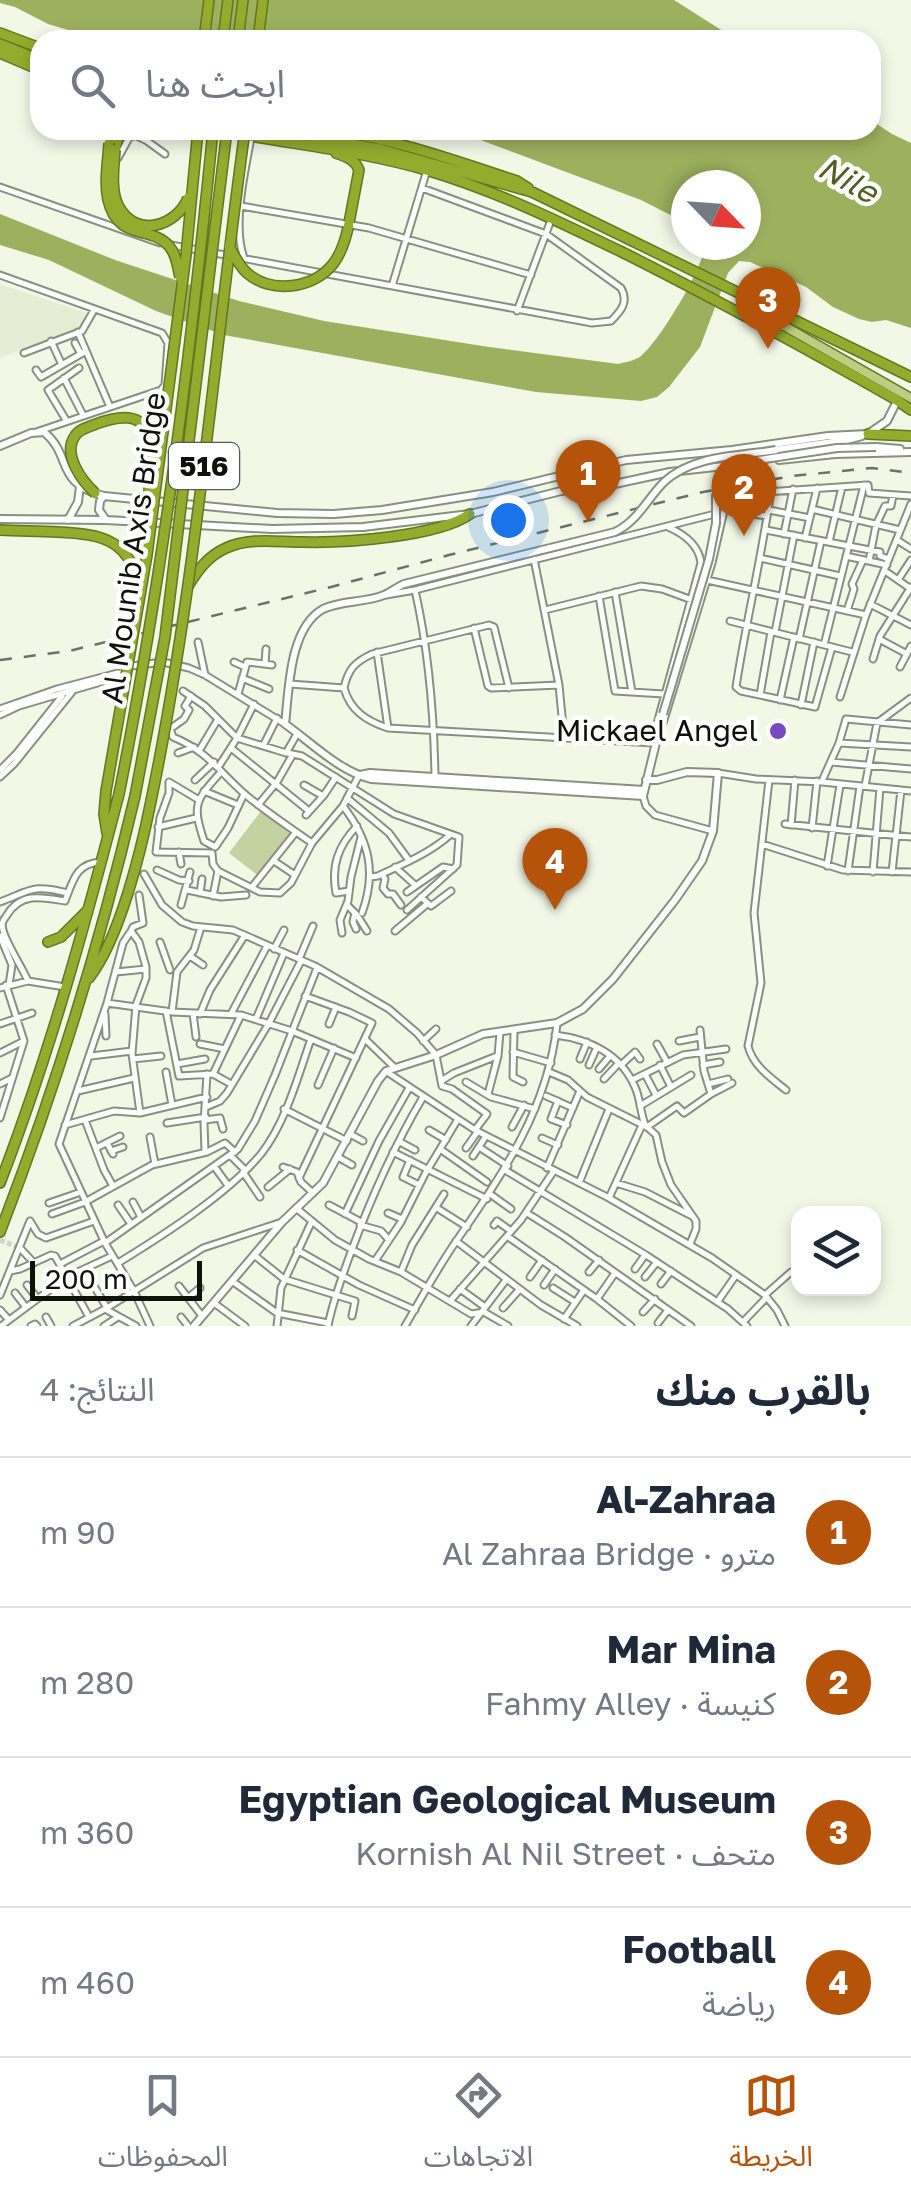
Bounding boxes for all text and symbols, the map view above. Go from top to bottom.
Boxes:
search box [30,30,881,140]
icon: search [65,58,120,113]
text: ابحث هنا [145,60,285,105]
water label: Nile [812,148,887,212]
north arrow [671,170,761,260]
pin: 3 [736,266,800,349]
street label: Al Mounib Axis Bridge [93,390,173,706]
pin: 1 [556,440,620,522]
road number: 516 [169,443,239,489]
pin: 2 [712,454,776,536]
your location [483,495,534,546]
place label: Mickael Angel [556,712,758,748]
marker: Mickael Angel [767,720,789,742]
pin: 4 [522,828,588,910]
map controls [791,1206,881,1296]
button: layers [791,1206,881,1296]
scale bar [30,1256,202,1300]
text: 200 m [45,1262,128,1295]
text: بالقرب منك [656,1364,871,1414]
text: النتائج: 4 [40,1370,155,1408]
text: Al-Zahraa [596,1476,776,1521]
text: 90 m [40,1513,116,1551]
text: 1 [830,1513,847,1551]
text: مترو · Al Zahraa Bridge [442,1534,776,1572]
text: Mar Mina [607,1626,776,1671]
text: 280 m [40,1663,134,1701]
text: 2 [829,1663,848,1701]
text: كنيسة · Fahmy Alley [485,1684,776,1722]
text: Egyptian Geological Museum [239,1776,776,1821]
text: 360 m [40,1813,134,1851]
text: 3 [829,1813,848,1851]
text: متحف · Kornish Al Nil Street [355,1834,776,1872]
text: Football [622,1926,776,1971]
text: 460 m [40,1963,135,2001]
text: 4 [829,1963,849,2001]
text: رياضة [702,1984,776,2022]
tab: المحفوظات [98,2068,228,2187]
tab: الاتجاهات [424,2068,533,2187]
tab: الخريطة [729,2068,813,2187]

